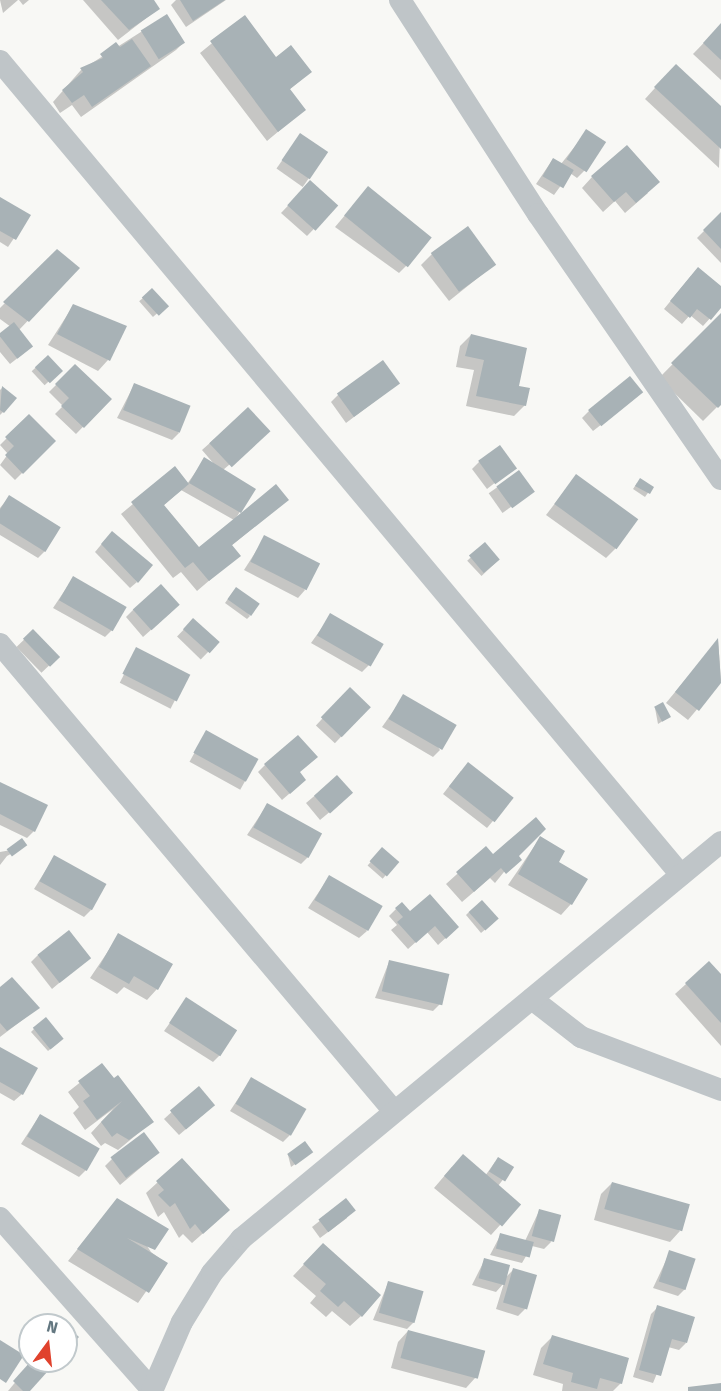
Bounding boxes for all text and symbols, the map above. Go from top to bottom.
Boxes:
north arrow [18,1313,78,1373]
text: N [45,1317,60,1338]

